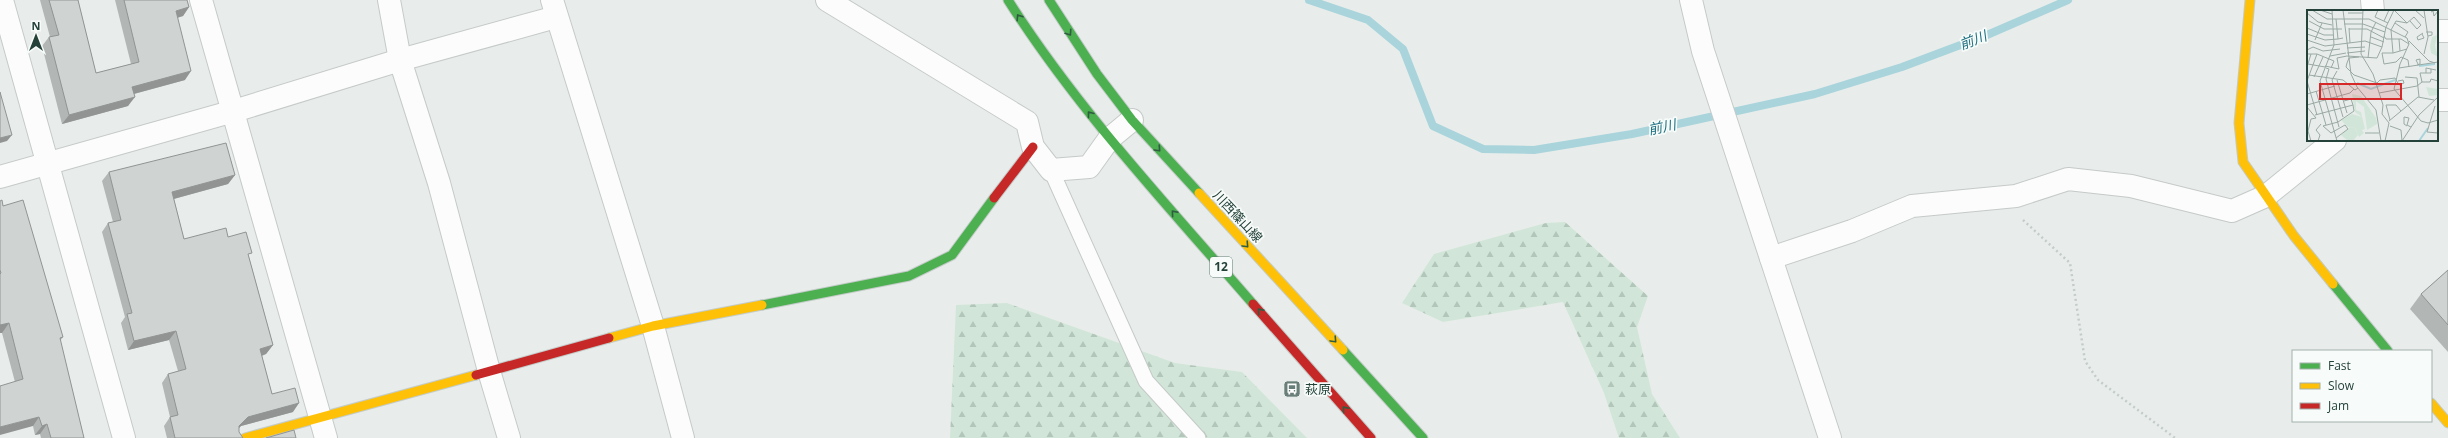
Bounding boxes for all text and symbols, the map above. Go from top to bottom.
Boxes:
inset map [2307,10,2438,141]
one-way arrow [1016,14,1023,21]
north arrow [16,16,56,56]
text: N [32,18,40,33]
water label: 前川 [1956,25,1991,53]
one-way arrow [1064,29,1071,36]
one-way arrow [1087,112,1094,119]
water label: 前川 [1646,114,1680,139]
one-way arrow [1154,144,1161,152]
street label: 川西篠山線 [1209,186,1267,246]
one-way arrow [1172,210,1179,218]
one-way arrow [1242,240,1249,248]
road number: 12 [1210,257,1232,277]
one-way arrow [1257,308,1264,316]
one-way arrow [1329,336,1336,343]
legend [2292,350,2432,422]
text: Fast [2328,357,2351,374]
text: Slow [2328,377,2355,394]
bus stop icon: 萩原 [1282,379,1302,399]
place label: 萩原 [1305,380,1331,398]
text: Jam [2327,397,2349,414]
one-way arrow [1343,406,1350,413]

